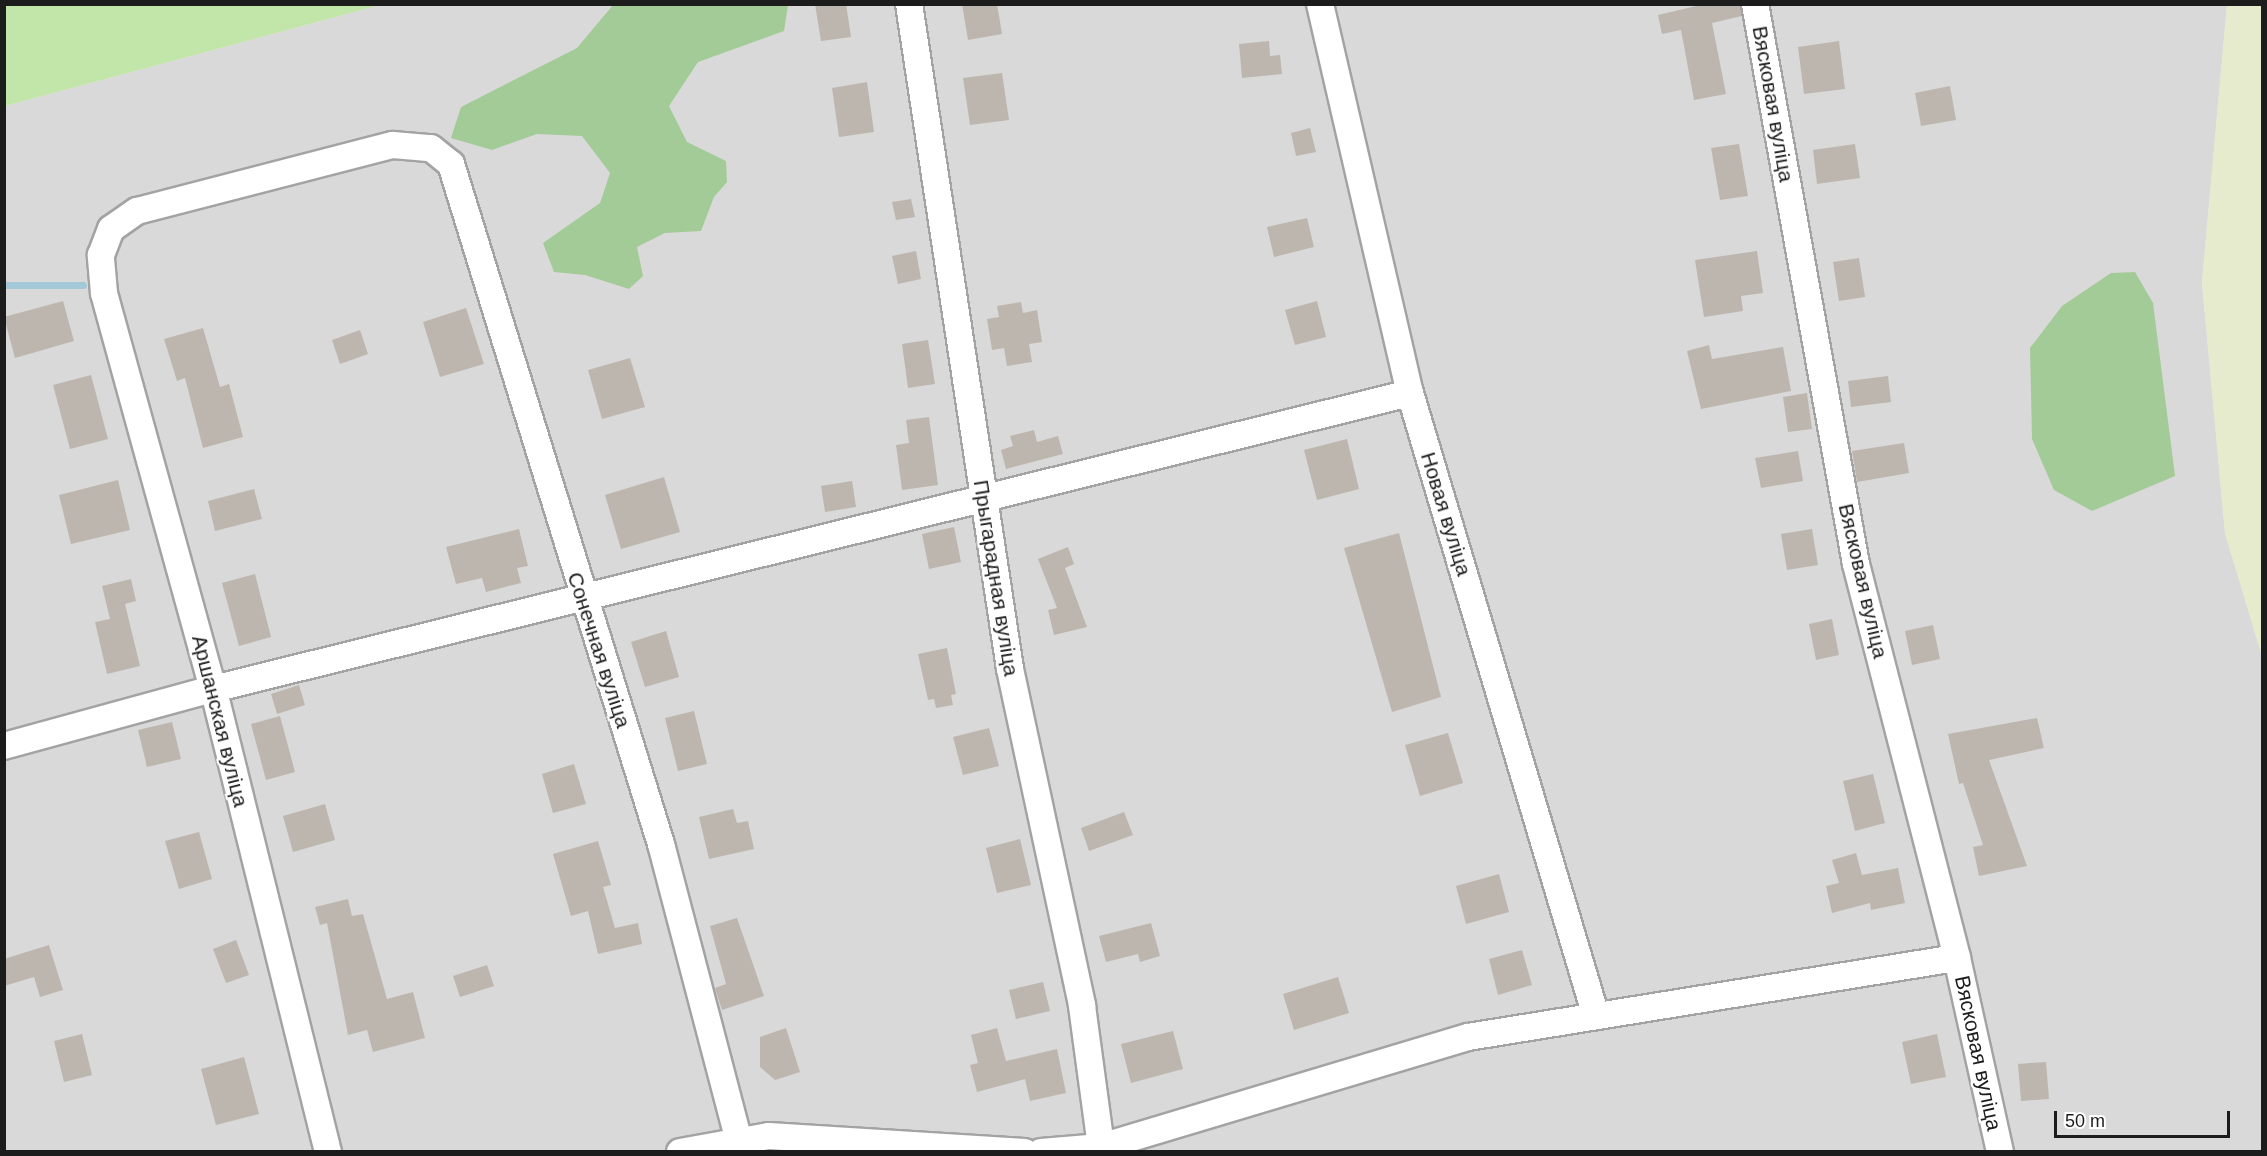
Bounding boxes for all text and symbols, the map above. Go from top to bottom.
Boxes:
street label: Вясковая вуліца [1747,24,1799,184]
street label: Новая вуліца [1415,449,1477,579]
street label: Прыгарадная вуліца [968,478,1024,678]
street label: Вясковая вуліца [1833,501,1893,661]
street label: Сонечная вуліца [562,569,636,731]
street label: Аршанская вуліца [186,632,254,810]
street label: Вясковая вуліца [1949,973,2007,1133]
scale bar [2057,1099,2232,1137]
text: 50 m [2065,1111,2105,1131]

